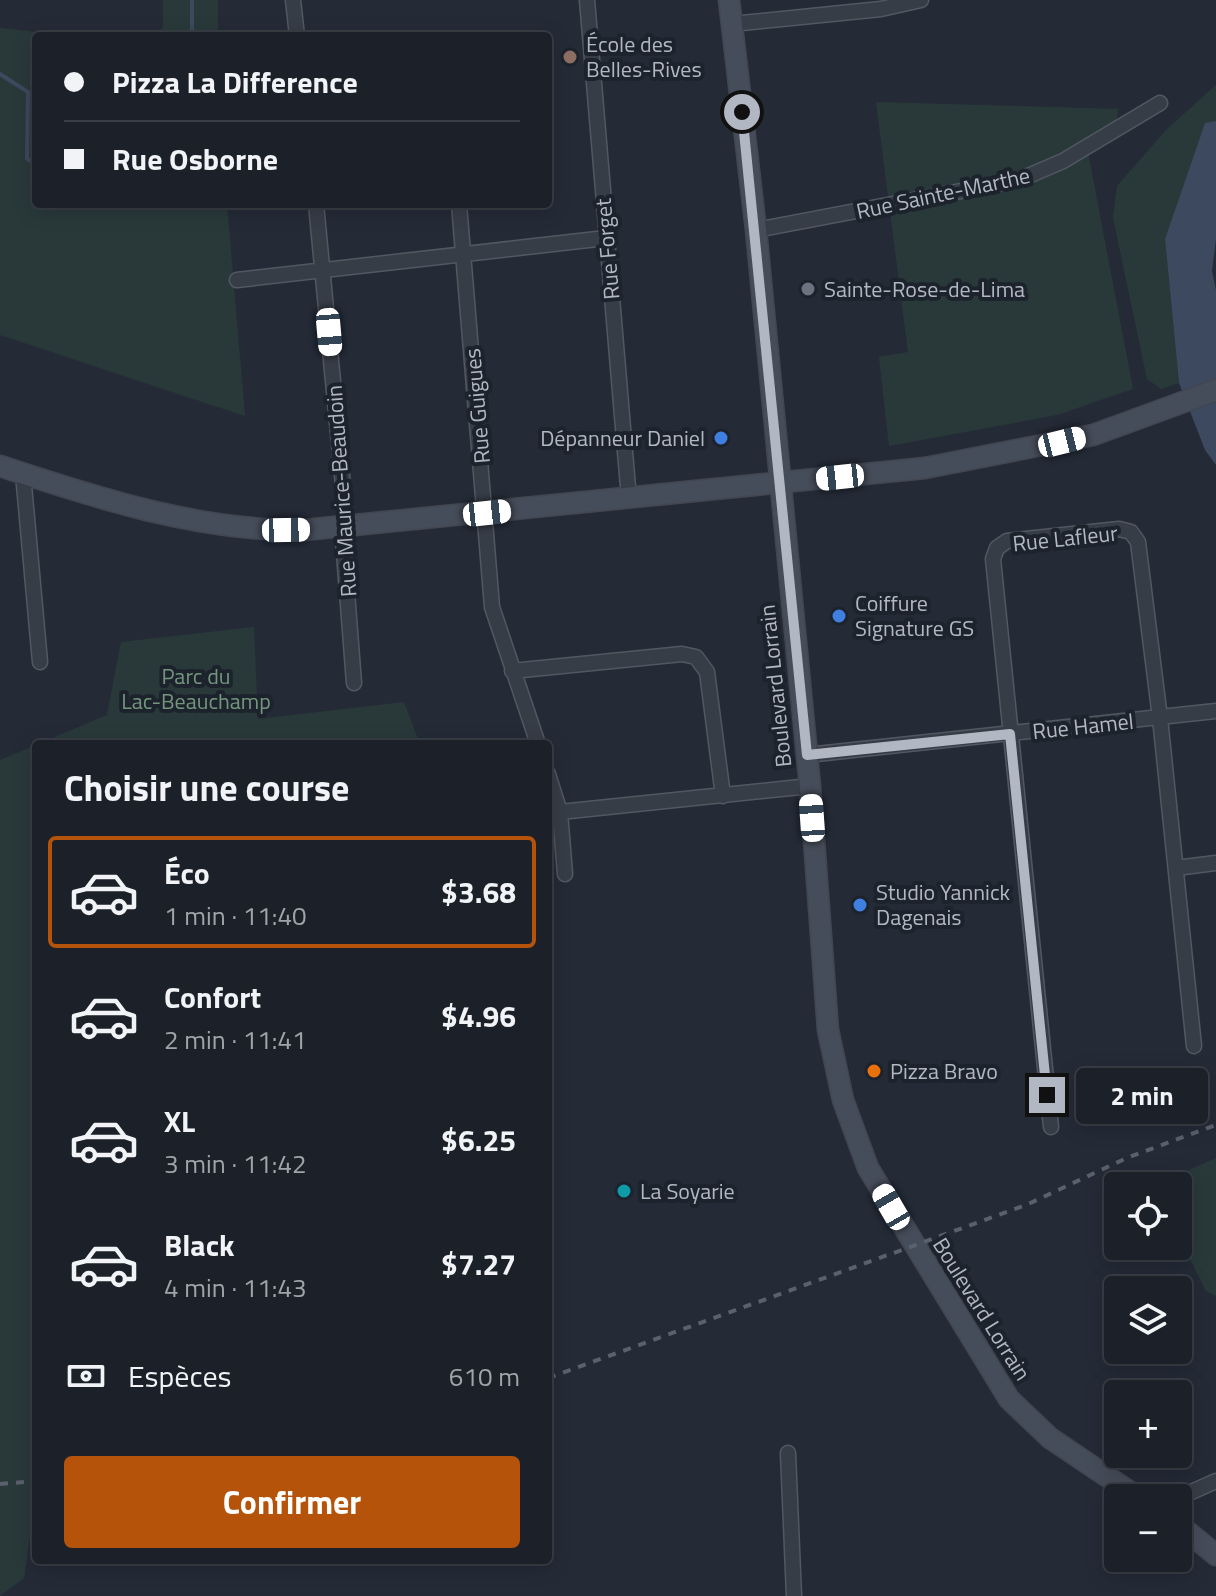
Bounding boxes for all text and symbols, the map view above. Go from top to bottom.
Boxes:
place label: École des Belles-Rives [586,27,702,86]
marker: École des Belles-Rives [561,48,579,66]
text: Pizza La Difference [112,59,358,105]
route start [724,94,760,130]
text: Rue Osborne [112,136,278,182]
street label: Rue Sainte-Marthe [853,158,1033,228]
street label: Rue Forget [586,197,628,301]
place label: Sainte-Rose-de-Lima [824,272,1025,306]
marker: Sainte-Rose-de-Lima [799,280,817,298]
car [315,307,343,357]
street label: Rue Guigues [455,347,499,465]
street label: Rue Maurice-Beaudoin [317,384,365,598]
place label: Dépanneur Daniel [540,421,705,455]
car [1036,425,1088,459]
marker: Dépanneur Daniel [712,429,730,447]
car [815,463,865,491]
car [462,499,512,527]
street label: Rue Lafleur [1011,516,1120,560]
car [262,518,310,542]
place label: Coiffure Signature GS [855,586,974,645]
street label: Boulevard Lorrain [750,603,800,769]
marker: Coiffure Signature GS [830,607,848,625]
park label: Parc du Lac-Beauchamp [121,659,271,718]
street label: Rue Hamel [1031,704,1135,748]
text: Choisir une course [64,760,349,815]
car [798,793,826,843]
text: Éco [164,850,210,896]
icon: car [68,856,140,928]
text: $3.68 [441,869,516,915]
place label: Studio Yannick Dagenais [876,875,1011,934]
text: 1 min · 11:40 [164,896,307,935]
marker: Studio Yannick Dagenais [851,896,869,914]
text: Confort [164,974,261,1020]
icon: car [68,980,140,1052]
text: $4.96 [441,993,516,1039]
text: 2 min · 11:41 [164,1020,307,1059]
place label: Pizza Bravo [890,1054,998,1088]
marker: Pizza Bravo [865,1062,883,1080]
callout: 2 min [1075,1067,1207,1123]
text: 2 min [1110,1076,1174,1115]
route end [1029,1077,1065,1113]
text: XL [164,1098,195,1144]
icon: car [68,1104,140,1176]
text: $6.25 [441,1117,516,1163]
text: 3 min · 11:42 [164,1144,307,1183]
map controls [1104,1172,1192,1572]
button: locate [1104,1172,1192,1260]
place label: La Soyarie [640,1174,735,1208]
car [869,1180,913,1234]
marker: La Soyarie [615,1182,633,1200]
text: Black [164,1222,235,1268]
icon: car [68,1228,140,1300]
street label: Boulevard Lorrain [924,1231,1040,1387]
text: $7.27 [441,1241,516,1287]
text: 4 min · 11:43 [164,1268,307,1307]
button: layers [1104,1276,1192,1364]
text: Espèces [128,1353,232,1399]
icon: cash [64,1354,108,1398]
text: 610 m [449,1357,520,1396]
button: + [1104,1380,1192,1468]
button: Confirmer [64,1456,520,1548]
button: − [1104,1484,1192,1572]

